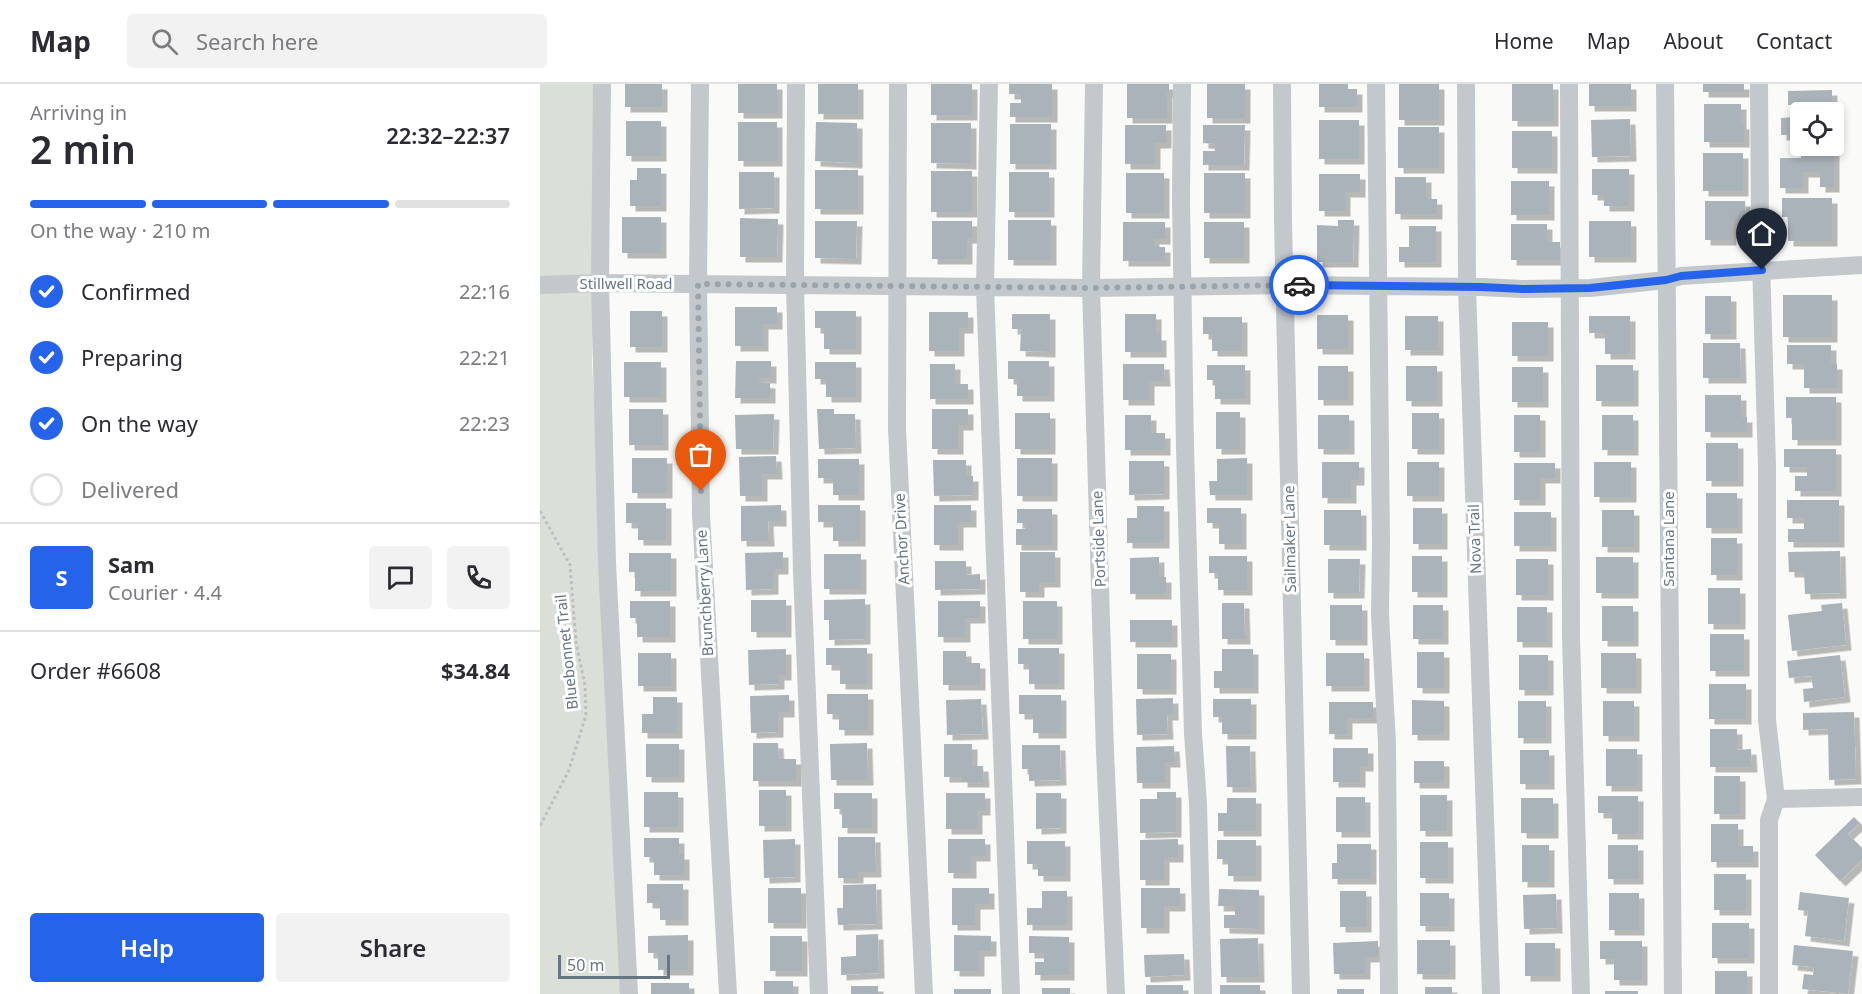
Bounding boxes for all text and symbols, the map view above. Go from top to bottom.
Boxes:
search box [127,14,547,68]
text: Map [30,22,91,60]
icon: search [148,25,181,58]
text: Search here [196,26,318,56]
text: Home [1494,27,1554,55]
text: Map [1587,27,1630,55]
text: About [1663,27,1723,55]
text: Contact [1756,27,1832,55]
text: Arriving in [30,99,127,126]
map controls [1790,102,1844,156]
button: locate [1790,102,1844,156]
text: 22:32–22:37 [386,120,510,150]
text: 2 min [30,122,136,175]
pin [1736,208,1787,270]
text: On the way · 210 m [30,217,210,244]
icon: home [1745,217,1778,250]
courier [1269,255,1329,315]
icon: car [1283,269,1316,302]
street label: Stillwell Road [579,273,673,293]
icon: check [30,275,63,308]
text: Confirmed [81,276,191,306]
text: 22:16 [459,278,510,305]
icon: check [30,341,63,374]
text: Preparing [81,342,183,372]
text: 22:21 [459,344,510,371]
icon: check [30,407,63,440]
text: On the way [81,408,198,438]
text: 22:23 [459,410,510,437]
pin [675,429,726,491]
icon: bag [684,438,717,471]
text: Delivered [81,474,179,504]
street label: Sailmaker Lane [1278,485,1300,593]
street label: Portside Lane [1086,491,1110,588]
street label: Santana Lane [1658,491,1678,587]
street label: Anchor Drive [889,493,913,585]
street label: Nova Trail [1463,504,1485,574]
street label: Brunchberry Lane [691,529,717,657]
button: chat [369,546,432,609]
button: phone [447,546,510,609]
text: Sam [108,549,155,579]
text: S [55,562,68,592]
text: Courier · 4.4 [108,579,222,606]
street label: Bluebonnet Trail [550,594,582,711]
text: Order #6608 [30,655,161,685]
text: $34.84 [441,655,510,685]
button: Help [30,913,264,982]
button: Share [276,913,510,982]
scale bar [558,952,670,980]
text: 50 m [567,954,604,976]

